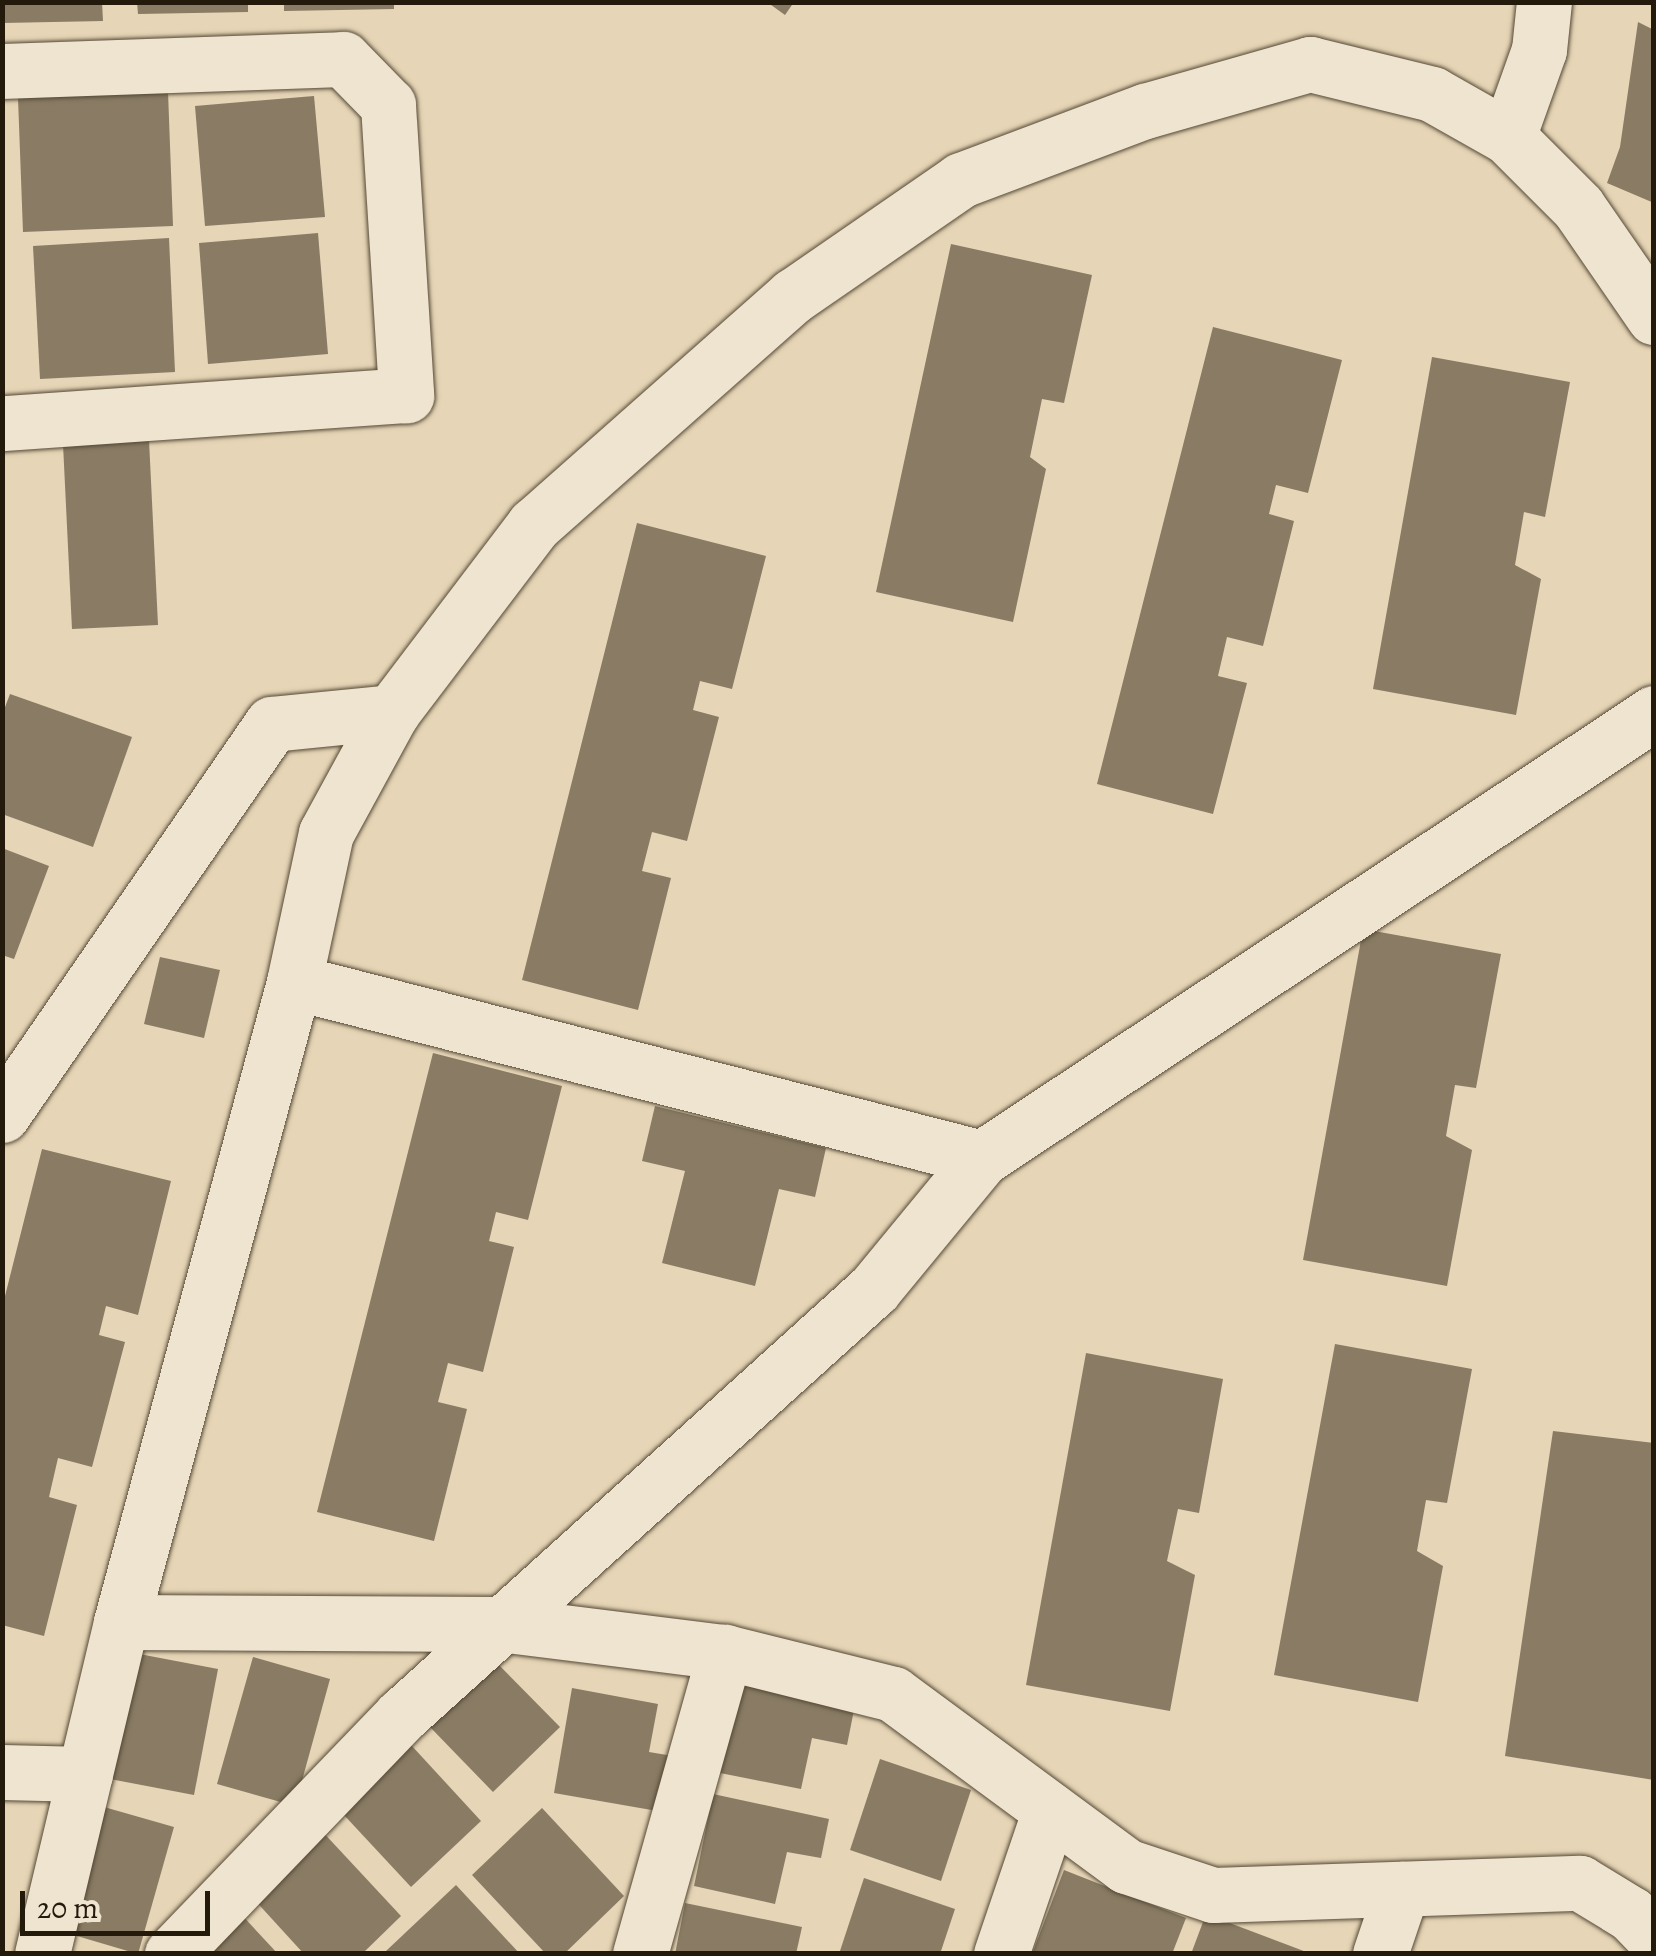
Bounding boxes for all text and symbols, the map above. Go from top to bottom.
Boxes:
scale bar [25,1871,215,1933]
text: 20 m [37,1888,98,1928]

